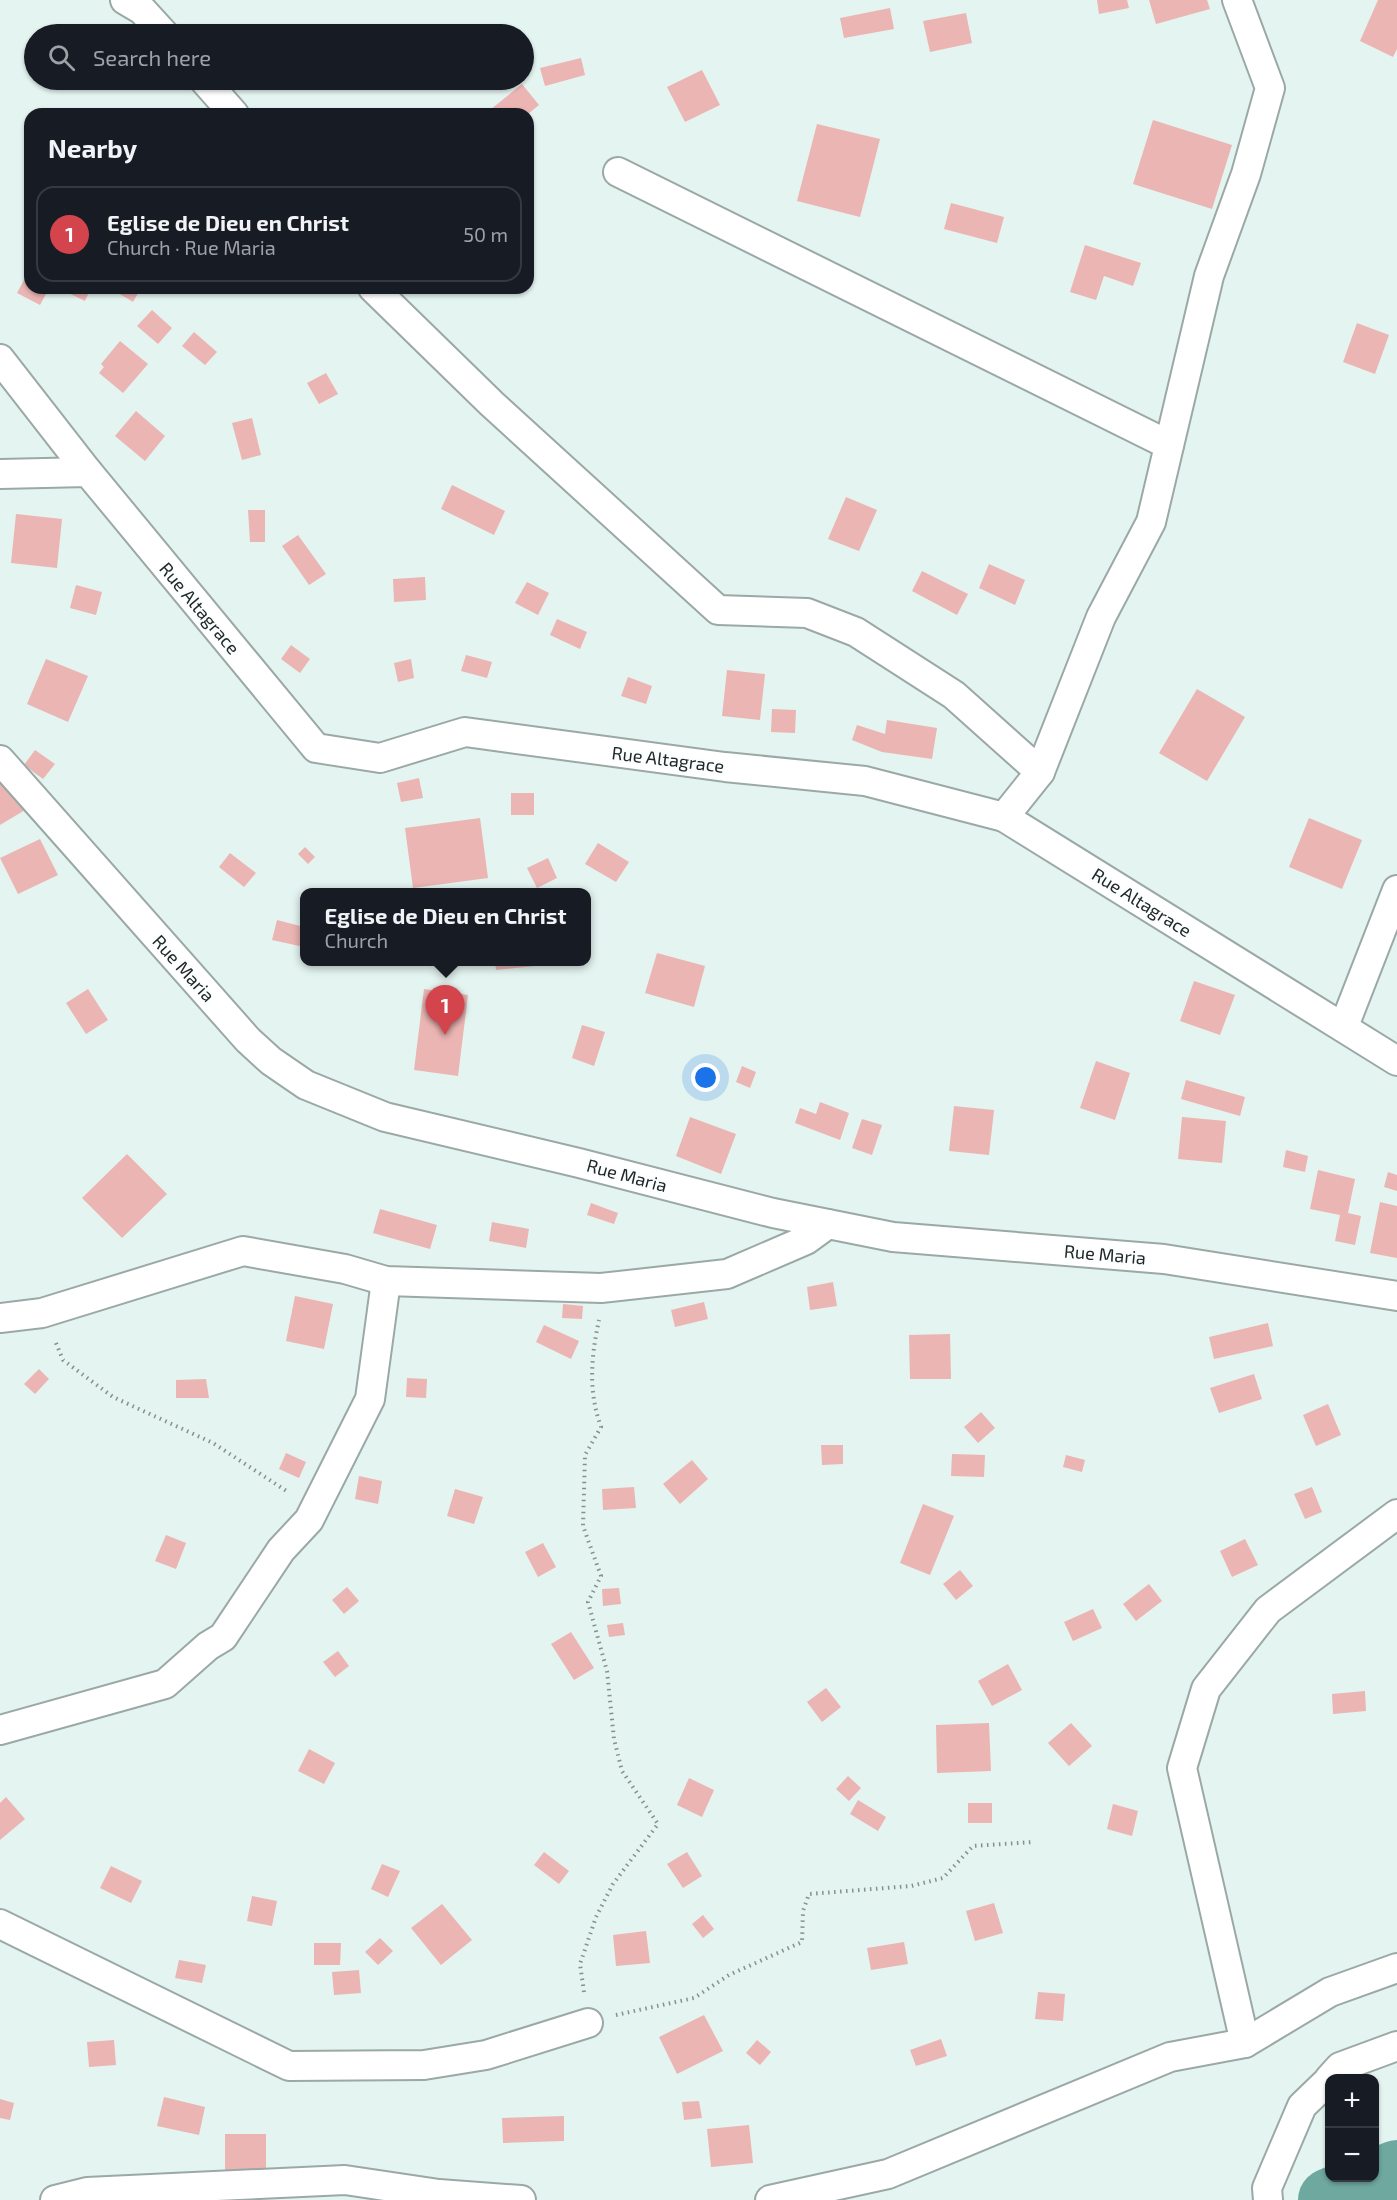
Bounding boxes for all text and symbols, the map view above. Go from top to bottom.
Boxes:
search box [24,24,534,90]
icon: search [45,41,78,74]
text: Search here [93,44,211,70]
text: Nearby [48,132,137,163]
text: Eglise de Dieu en Christ [107,209,349,235]
text: 1 [65,222,74,246]
text: 50 m [463,222,508,246]
text: Church · Rue Maria [107,235,276,259]
street label: Rue Altagrace [155,558,245,658]
street label: Rue Altagrace [610,741,726,777]
street label: Rue Altagrace [1088,863,1196,941]
popup [300,888,591,966]
text: Eglise de Dieu en Christ [325,902,566,928]
text: Church [325,928,388,952]
street label: Rue Maria [148,930,220,1006]
pin: 1 [426,986,464,1035]
your location [691,1063,720,1092]
street label: Rue Maria [584,1154,670,1196]
street label: Rue Maria [1063,1239,1147,1269]
map controls [1325,2074,1379,2182]
button: + [1325,2074,1379,2128]
button: − [1325,2128,1379,2182]

